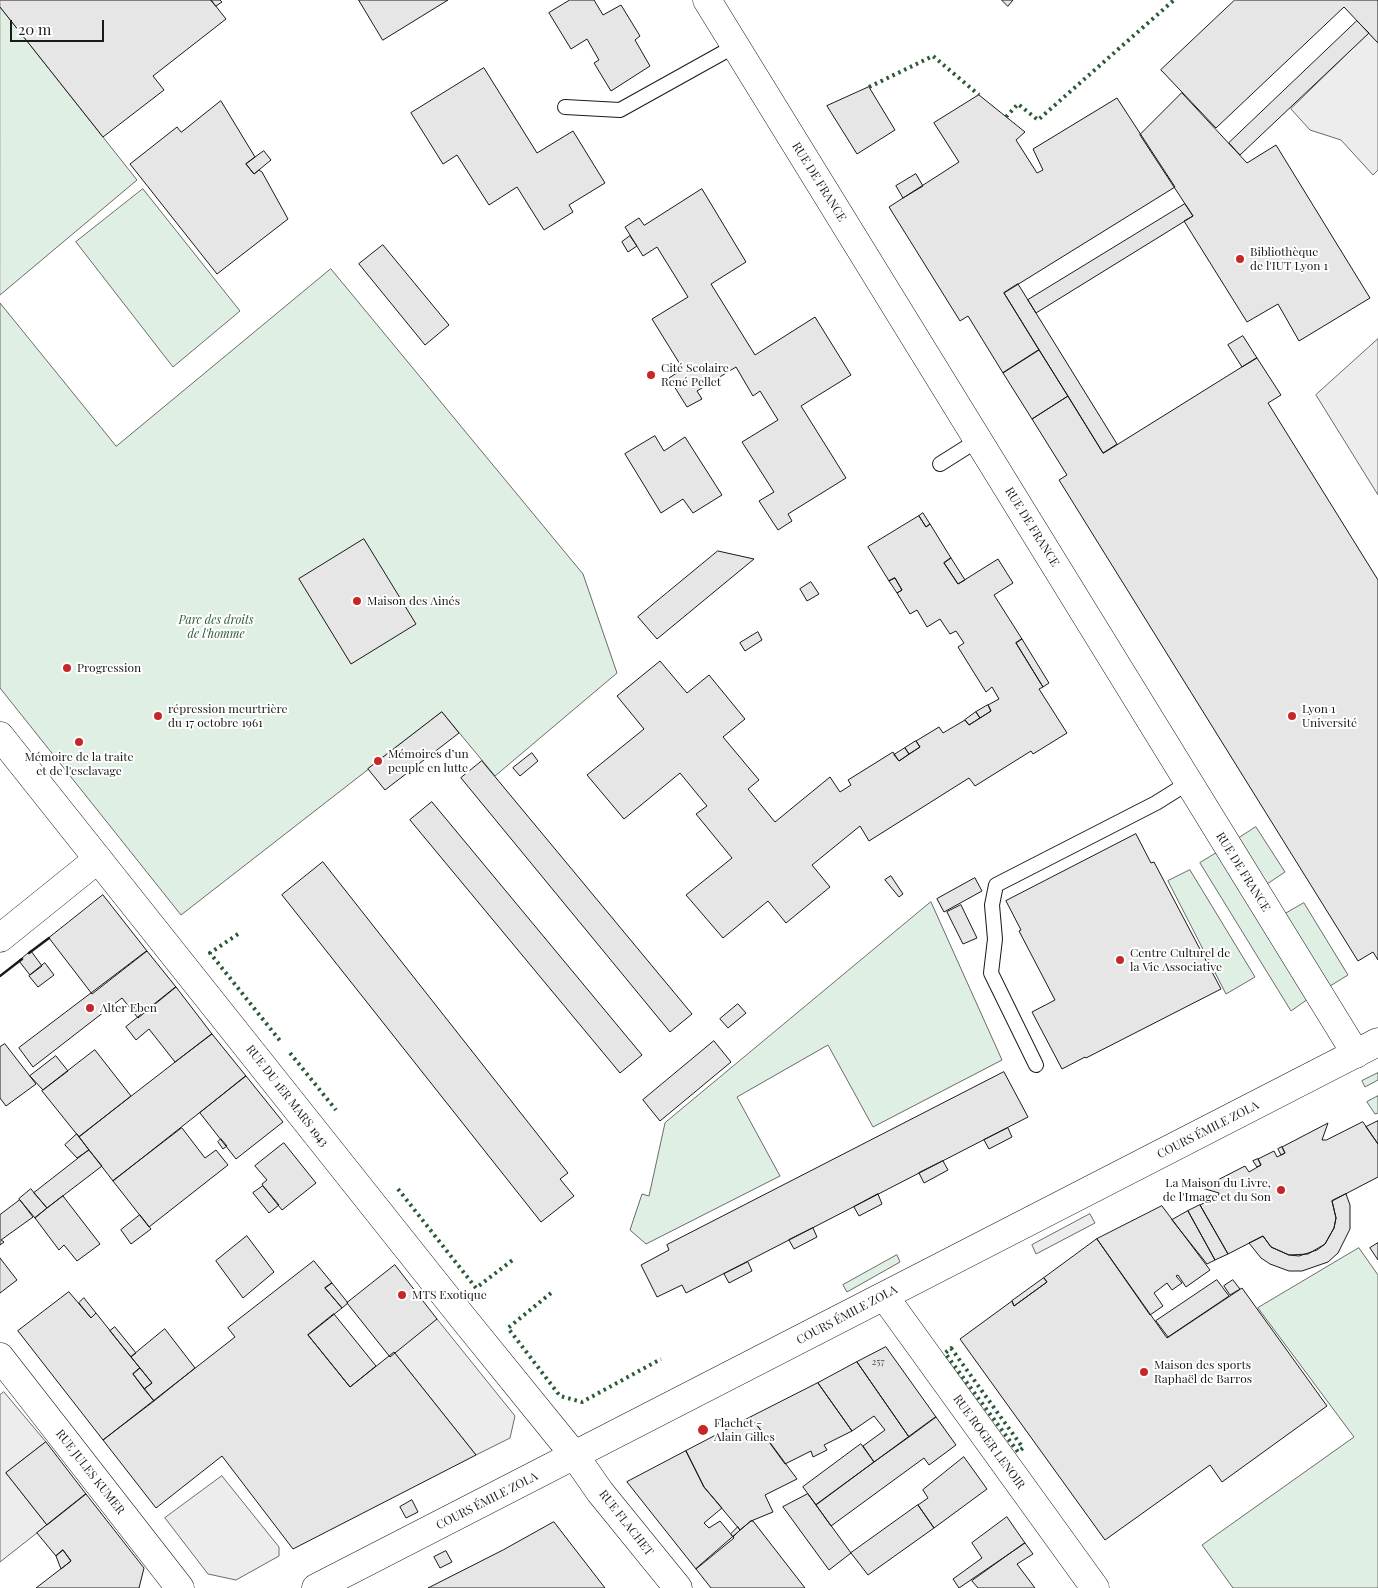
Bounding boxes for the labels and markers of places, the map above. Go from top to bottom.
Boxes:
place label: Bibliothèque de l'IUT Lyon 1 [1250,245,1328,273]
marker: Bibliothèque de l'IUT Lyon 1 [1234,253,1246,265]
place label: Cité Scolaire René Pellet [661,361,729,389]
marker: Cité Scolaire René Pellet [645,369,657,381]
place label: Maison des Ainés [367,594,460,608]
marker: Maison des Ainés [351,595,363,607]
place label: Progression [77,661,141,675]
marker: Progression [61,662,73,674]
place label: répression meurtrière du 17 octobre 1961 [168,702,288,730]
place label: Lyon 1 Université [1302,702,1357,730]
marker: répression meurtrière du 17 octobre 1961 [152,710,164,722]
marker: Lyon 1 Université [1286,710,1298,722]
marker: Mémoire de la traite et de l'esclavage [73,736,85,748]
place label: Mémoires d’un peuple en lutte [388,747,469,775]
place label: Mémoire de la traite et de l'esclavage [24,750,134,778]
marker: Mémoires d’un peuple en lutte [372,755,384,767]
place label: Centre Culturel de la Vie Associative [1130,946,1230,974]
marker: Centre Culturel de la Vie Associative [1114,954,1126,966]
place label: Alter Eben [100,1001,157,1015]
marker: Alter Eben [84,1002,96,1014]
place label: La Maison du Livre, de l'Image et du Son [1163,1176,1271,1204]
marker: La Maison du Livre, de l'Image et du Son [1275,1184,1287,1196]
place label: MTS Exotique [412,1288,487,1302]
marker: MTS Exotique [396,1289,408,1301]
place label: Maison des sports Raphaël de Barros [1154,1358,1252,1386]
marker: Maison des sports Raphaël de Barros [1138,1366,1150,1378]
place label: Flachet - Alain Gilles [714,1416,775,1444]
marker: Flachet - Alain Gilles [696,1423,710,1437]

